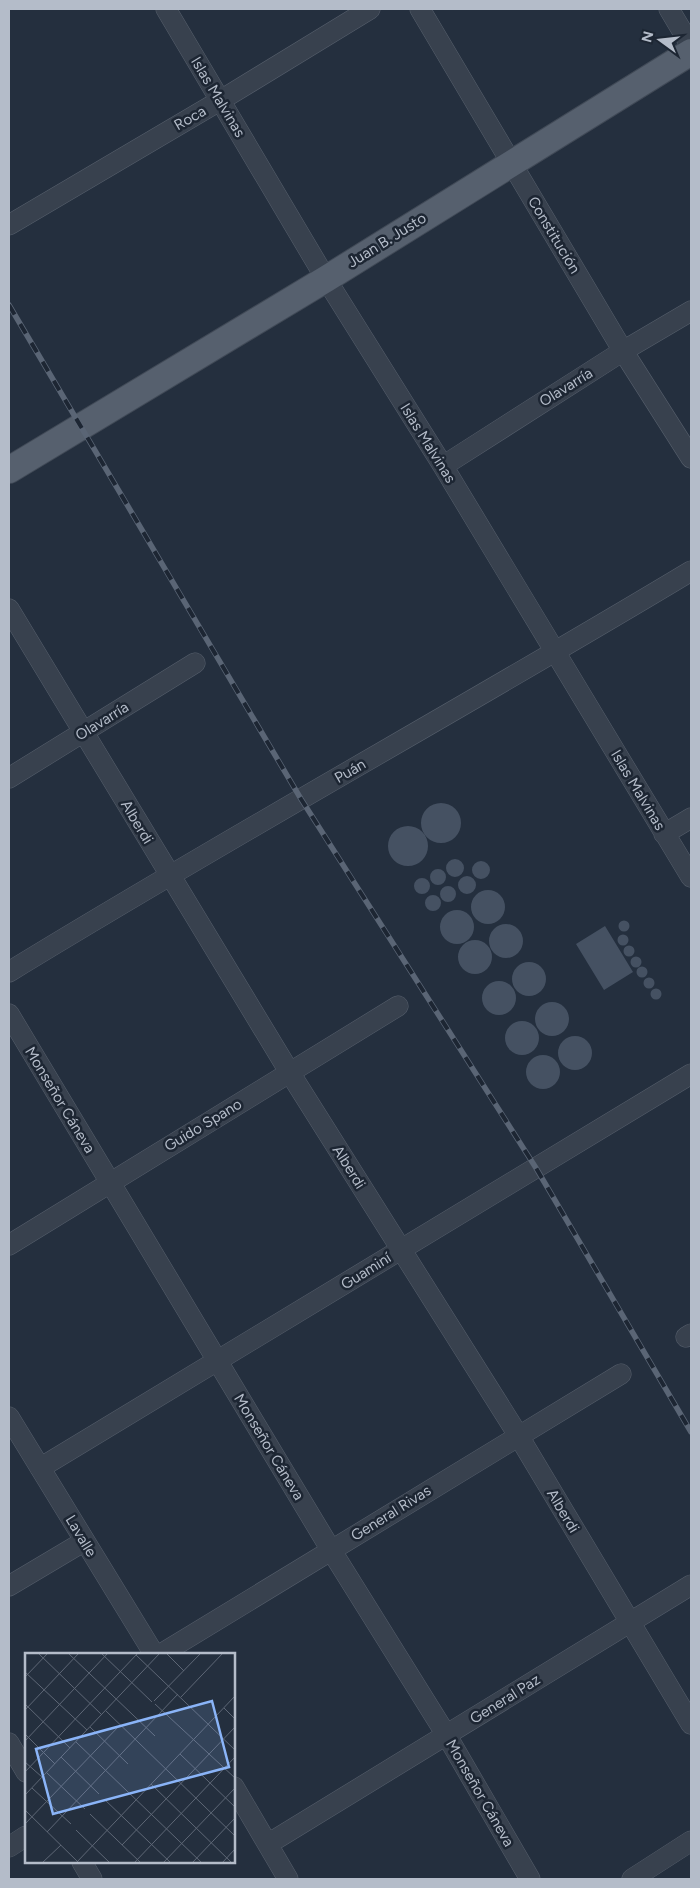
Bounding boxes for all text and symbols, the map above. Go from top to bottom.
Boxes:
north arrow [635,15,685,65]
text: N [638,29,658,44]
street label: Islas Malvinas [187,54,249,140]
street label: Roca [171,102,209,134]
street label: Constitución [524,193,584,277]
street label: Juan B. Justo [344,209,430,271]
street label: Olavarría [536,364,596,410]
street label: Islas Malvinas [396,400,460,486]
street label: Olavarría [72,698,132,744]
street label: Islas Malvinas [607,747,669,833]
street label: Puán [331,755,369,787]
street label: Alberdi [117,797,157,847]
street label: Monseñor Cáneva [21,1044,99,1156]
street label: Guido Spano [161,1095,245,1155]
street label: Alberdi [329,1142,369,1192]
street label: Guaminí [338,1248,396,1293]
street label: Monseñor Cáneva [230,1391,308,1503]
street label: General Rivas [348,1481,434,1545]
street label: Alberdi [543,1486,583,1536]
street label: Lavalle [62,1512,100,1560]
inset map [25,1653,235,1863]
street label: General Paz [467,1670,543,1728]
street label: Monseñor Cáneva [442,1736,518,1850]

